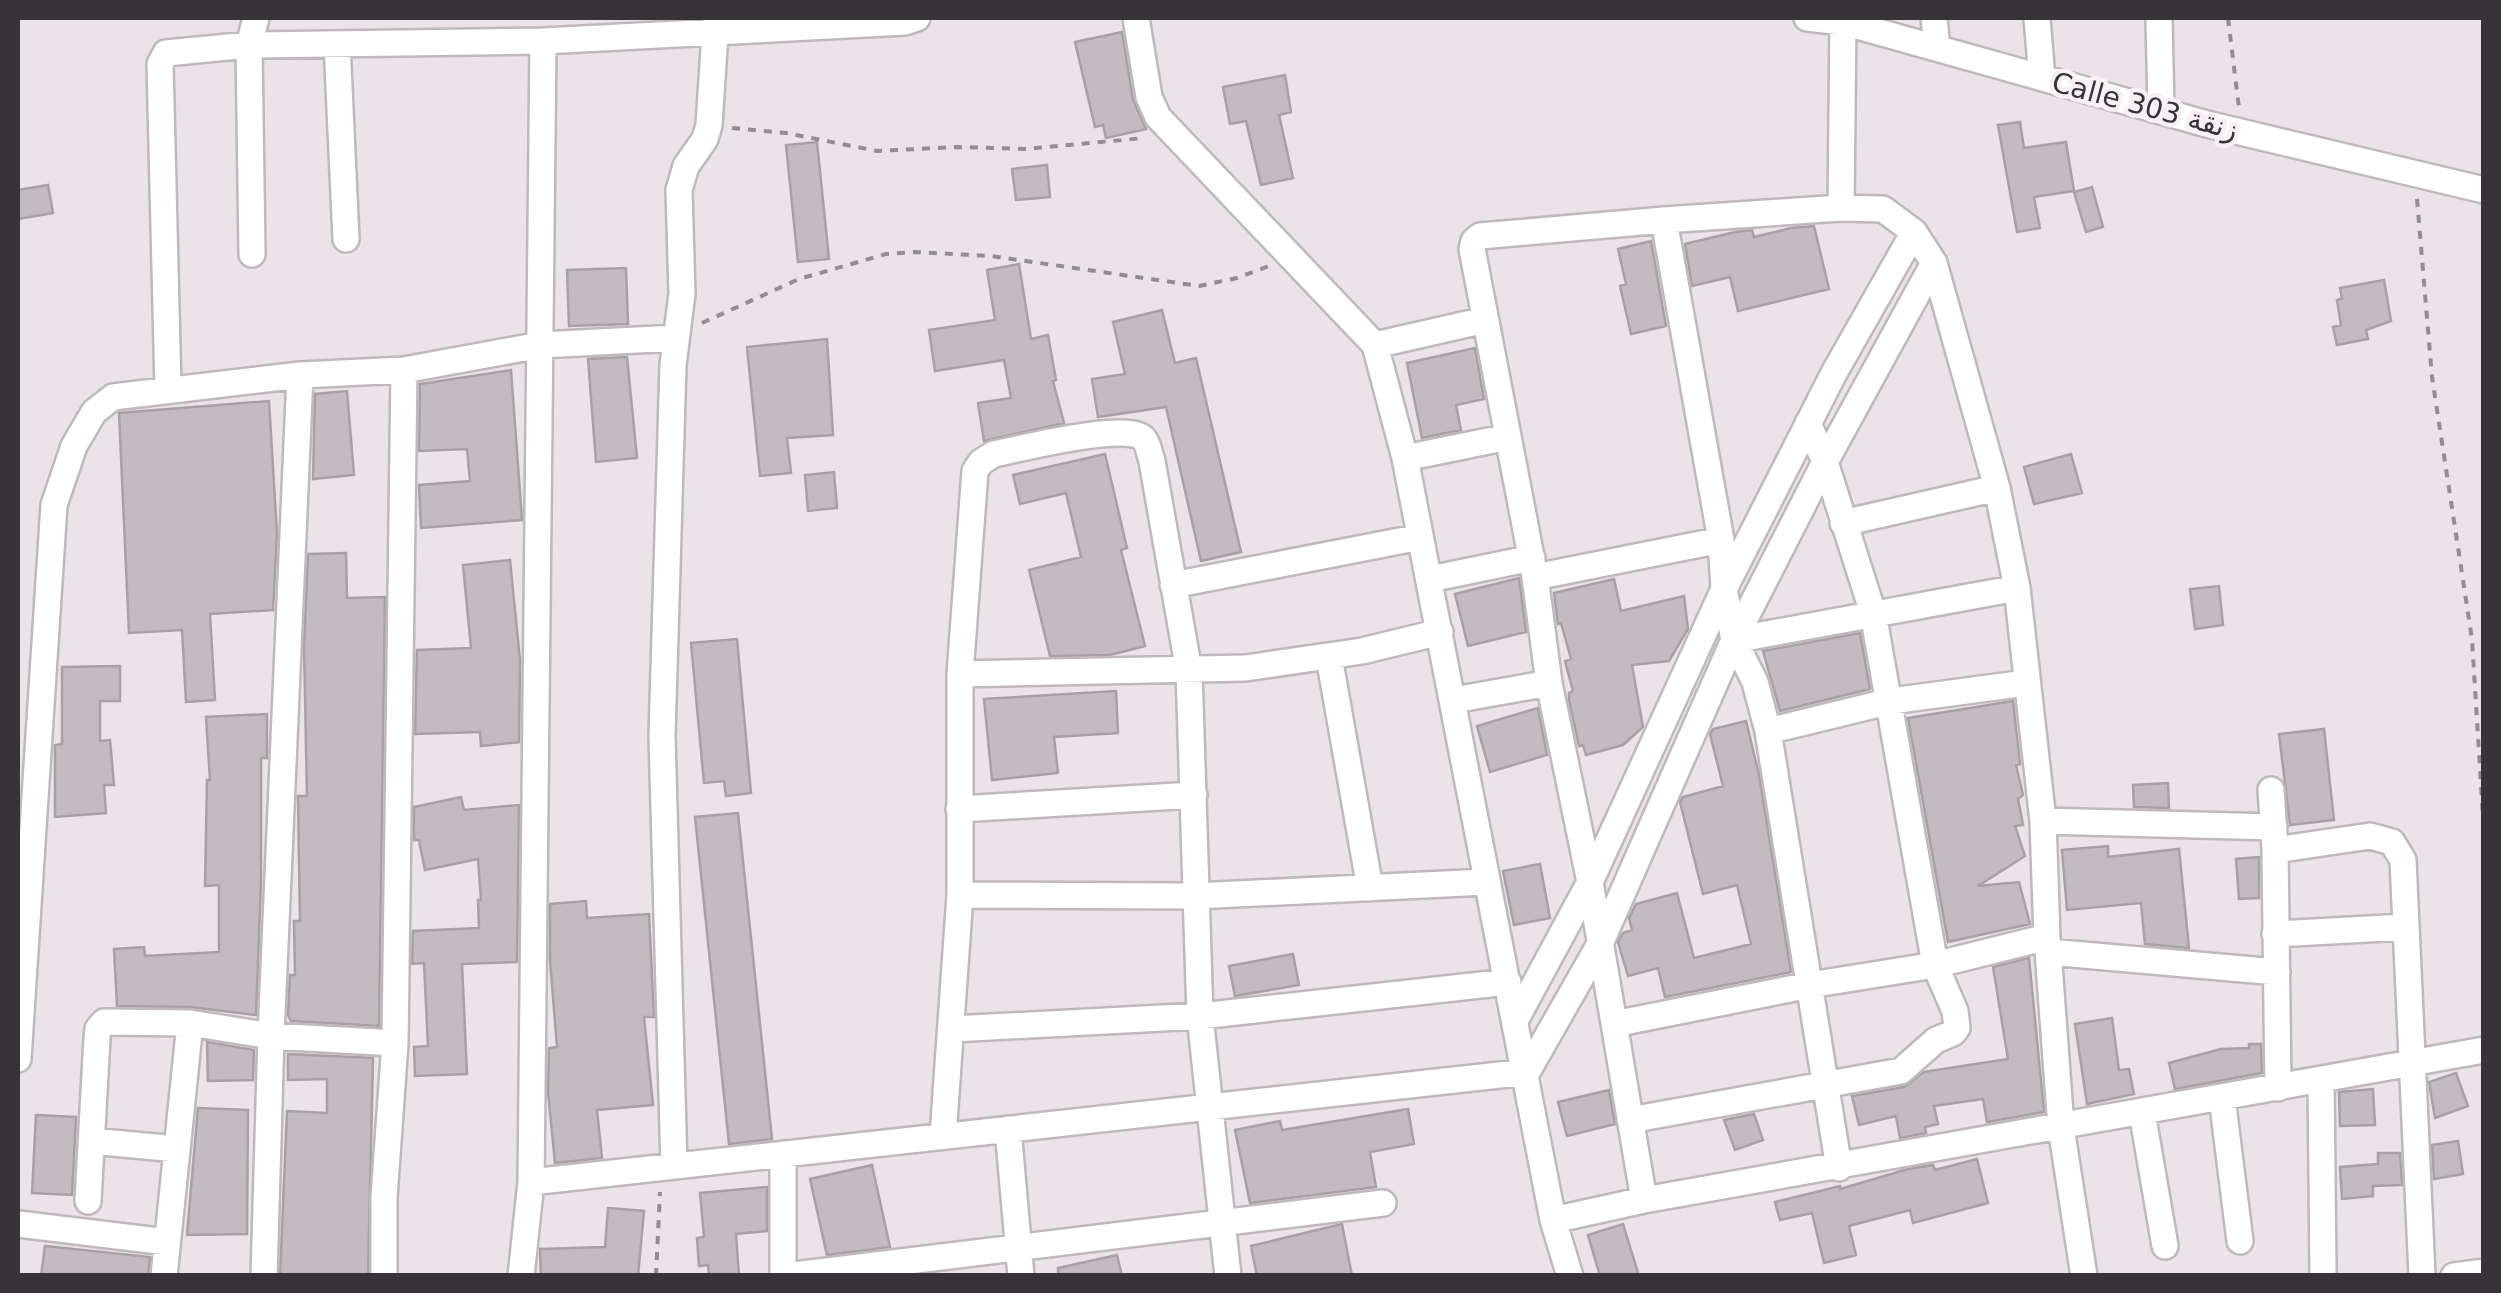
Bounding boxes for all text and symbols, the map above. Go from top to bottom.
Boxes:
street label: Calle 303 زنقة [2048,65,2242,147]

